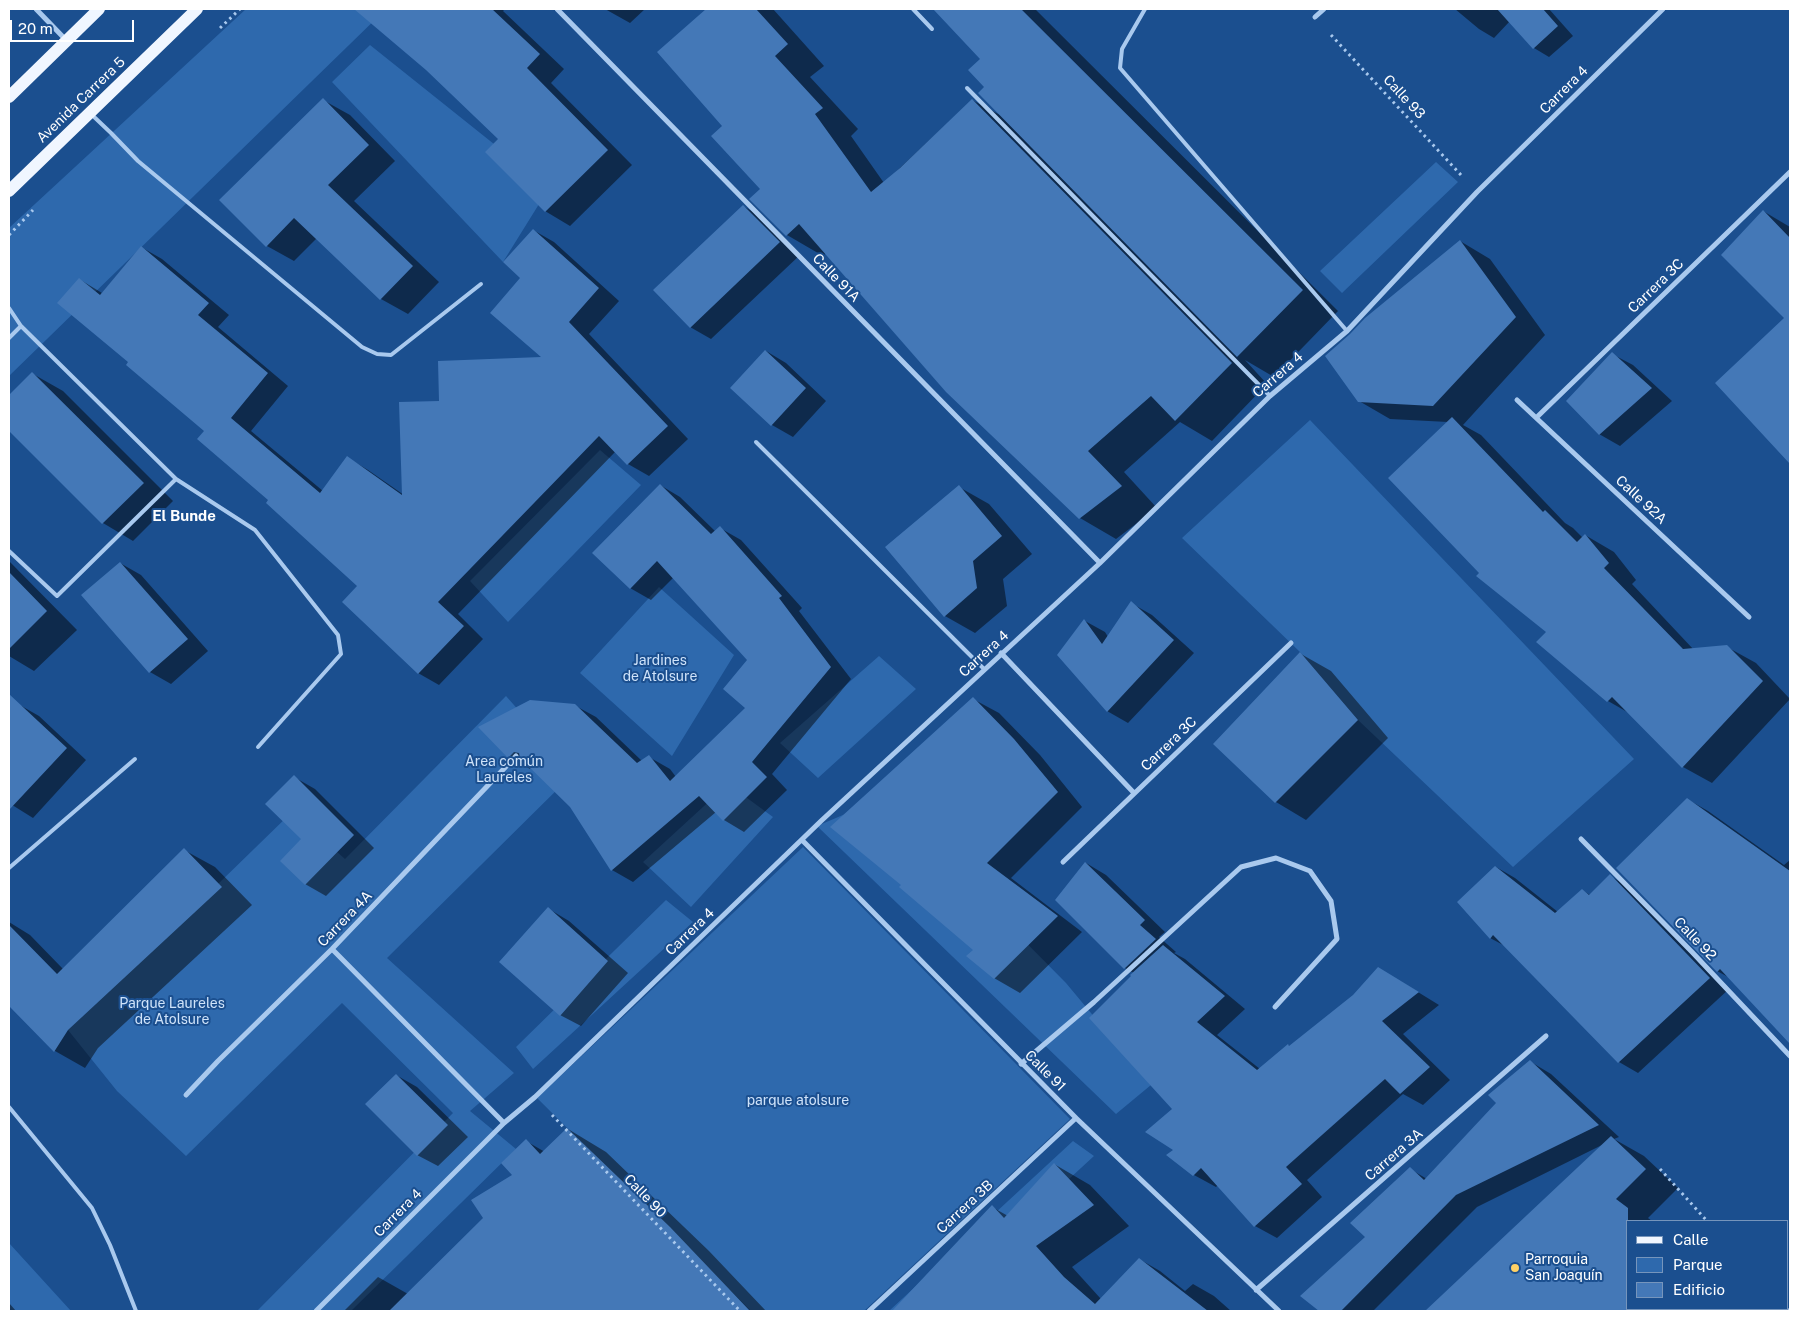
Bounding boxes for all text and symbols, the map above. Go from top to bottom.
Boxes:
scale bar [12,10,136,42]
text: 20 m [18,20,53,37]
street label: Avenida Carrera 5 [33,54,129,146]
street label: Carrera 4 [1536,62,1592,118]
street label: Calle 93 [1379,72,1429,122]
street label: Calle 91A [809,250,863,306]
street label: Carrera 3C [1625,255,1687,317]
street label: Carrera 4 [1249,349,1307,401]
street label: Calle 92A [1612,472,1670,528]
district label: El Bunde [152,507,216,525]
street label: Carrera 4 [956,627,1012,681]
park label: Jardines de Atolsure [623,653,697,686]
street label: Carrera 3C [1138,713,1200,775]
park label: Area común Laureles [465,754,543,786]
street label: Carrera 4A [314,888,376,950]
street label: Carrera 4 [662,905,718,959]
street label: Calle 92 [1670,914,1720,964]
park label: Parque Laureles de Atolsure [119,996,225,1028]
street label: Calle 91 [1021,1047,1069,1095]
park label: parque atolsure [747,1093,849,1109]
street label: Carrera 3A [1362,1125,1426,1185]
street label: Calle 90 [620,1171,670,1221]
street label: Carrera 3B [933,1177,997,1237]
street label: Carrera 4 [370,1185,426,1241]
legend [1626,1220,1789,1310]
text: Calle [1673,1231,1709,1248]
place label: Parroquia San Joaquín [1525,1252,1603,1284]
text: Parque [1673,1256,1723,1273]
marker: Parroquia San Joaquín [1509,1262,1521,1274]
text: Edificio [1673,1281,1725,1298]

